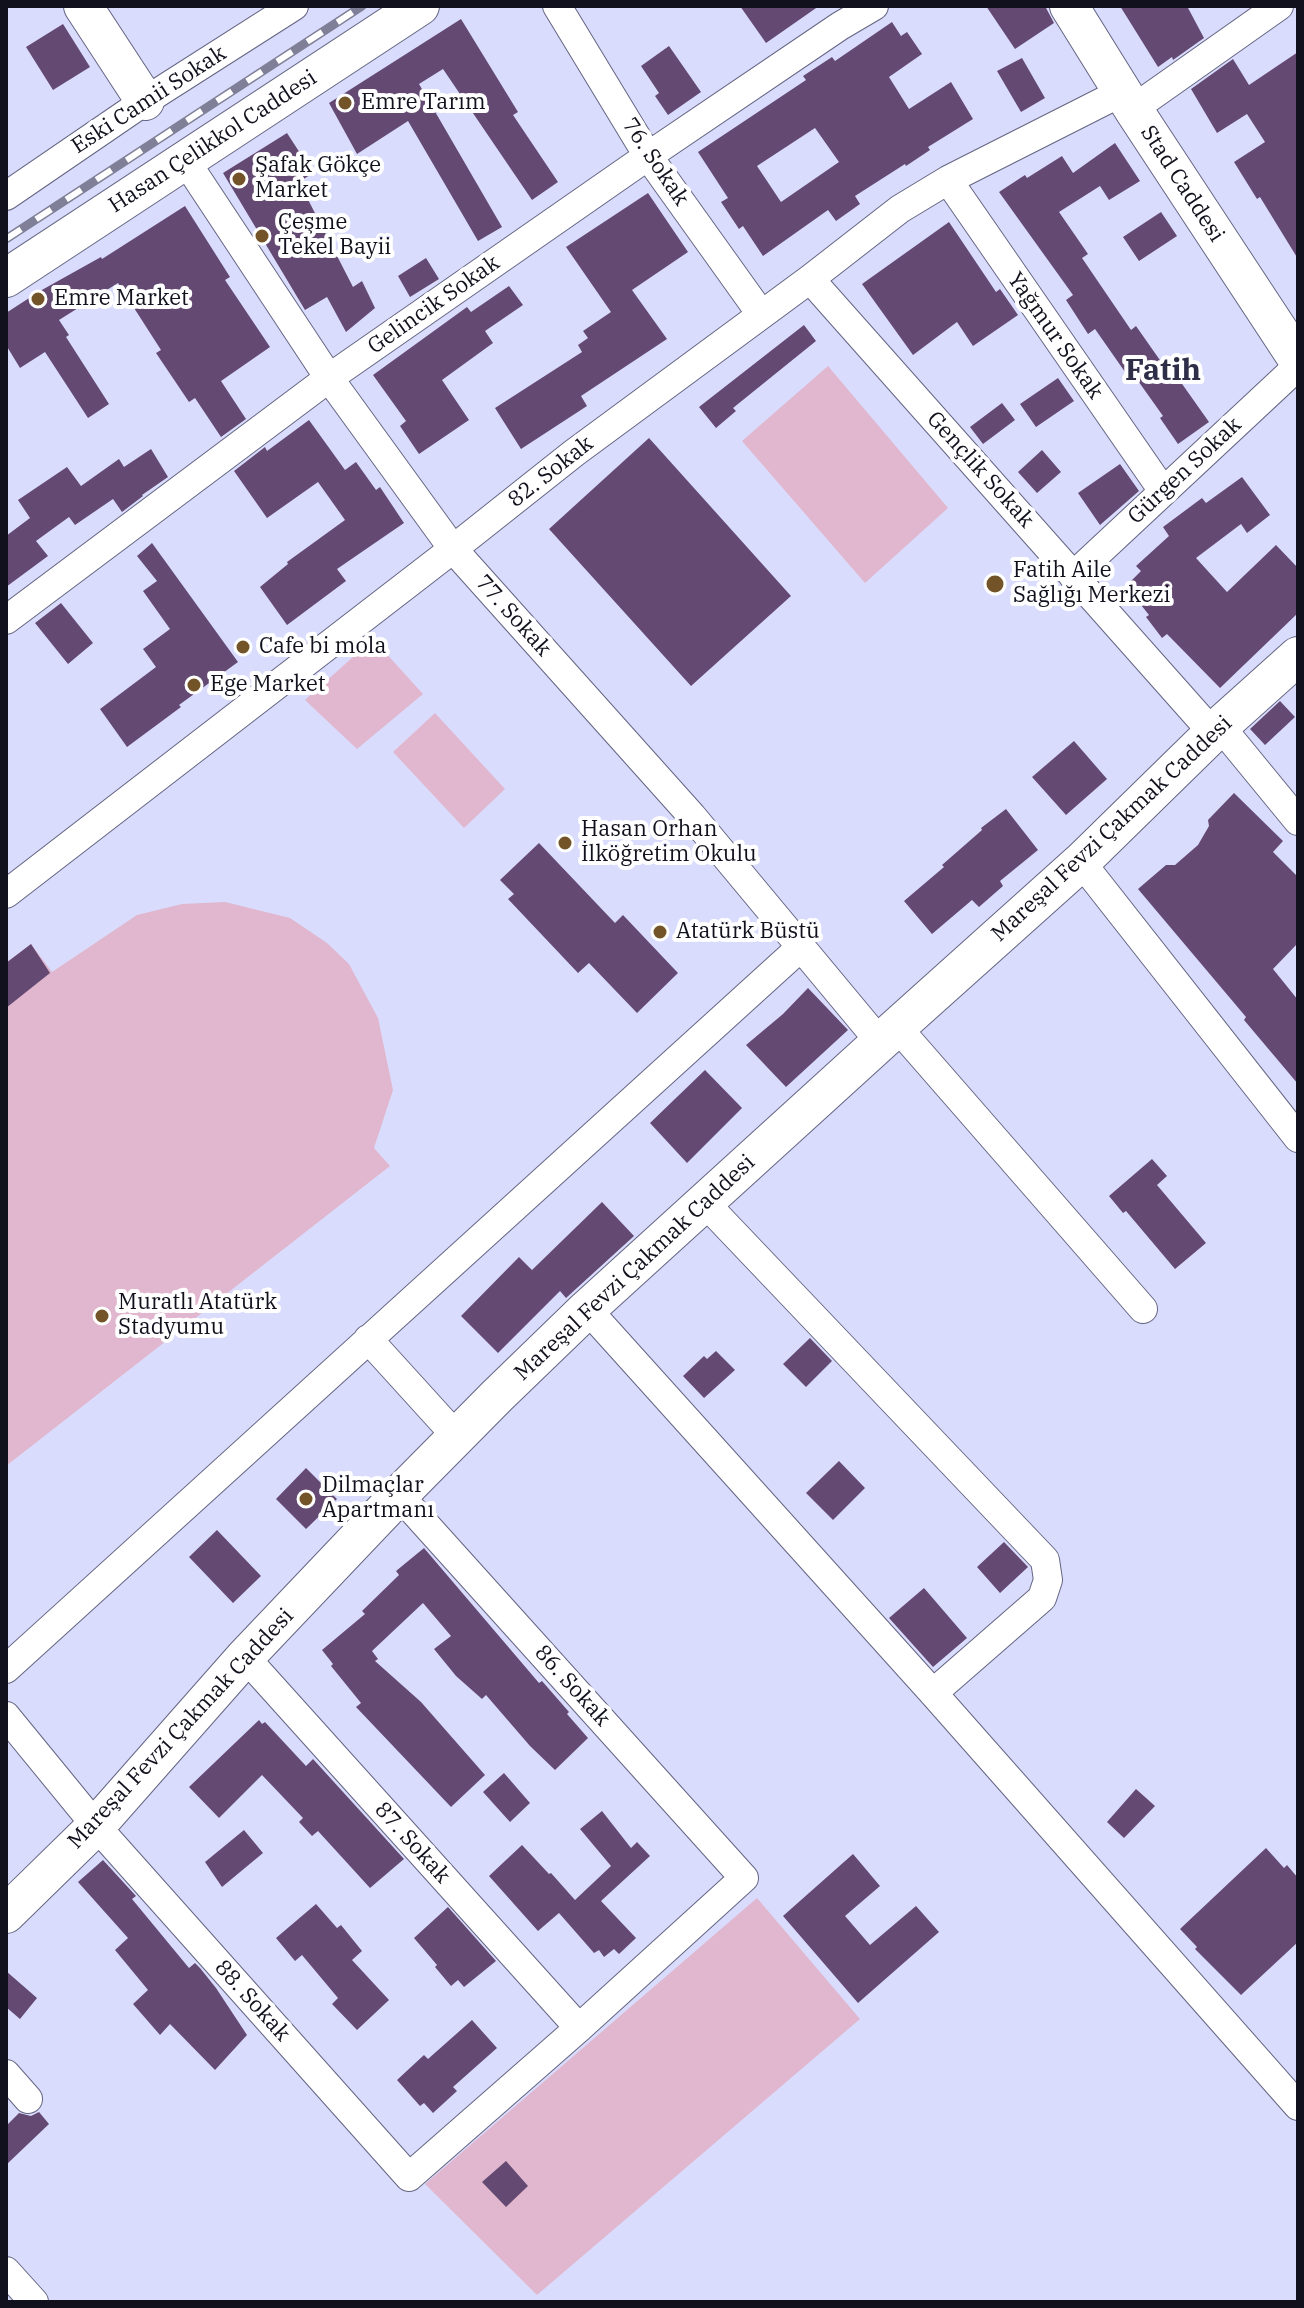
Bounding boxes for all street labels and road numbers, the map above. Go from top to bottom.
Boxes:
street label: Eski Camii Sokak [67,40,231,160]
street label: Hasan Çelikkol Caddesi [104,65,322,219]
street label: 76. Sokak [616,113,694,211]
street label: Stad Caddesi [1135,121,1229,247]
street label: Gelincik Sokak [363,250,505,360]
street label: Yağmur Sokak [1002,267,1108,405]
street label: Gençlik Sokak [921,406,1039,534]
street label: Gürgen Sokak [1123,412,1247,530]
street label: 82. Sokak [503,431,599,513]
street label: 77. Sokak [470,570,556,662]
street label: Mareşal Fevzi Çakmak Caddesi [986,711,1238,947]
street label: Mareşal Fevzi Çakmak Caddesi [509,1150,761,1386]
street label: Mareşal Fevzi Çakmak Caddesi [63,1603,299,1855]
street label: 86. Sokak [529,1640,615,1732]
street label: 87. Sokak [369,1797,455,1889]
street label: 88. Sokak [209,1955,295,2047]

